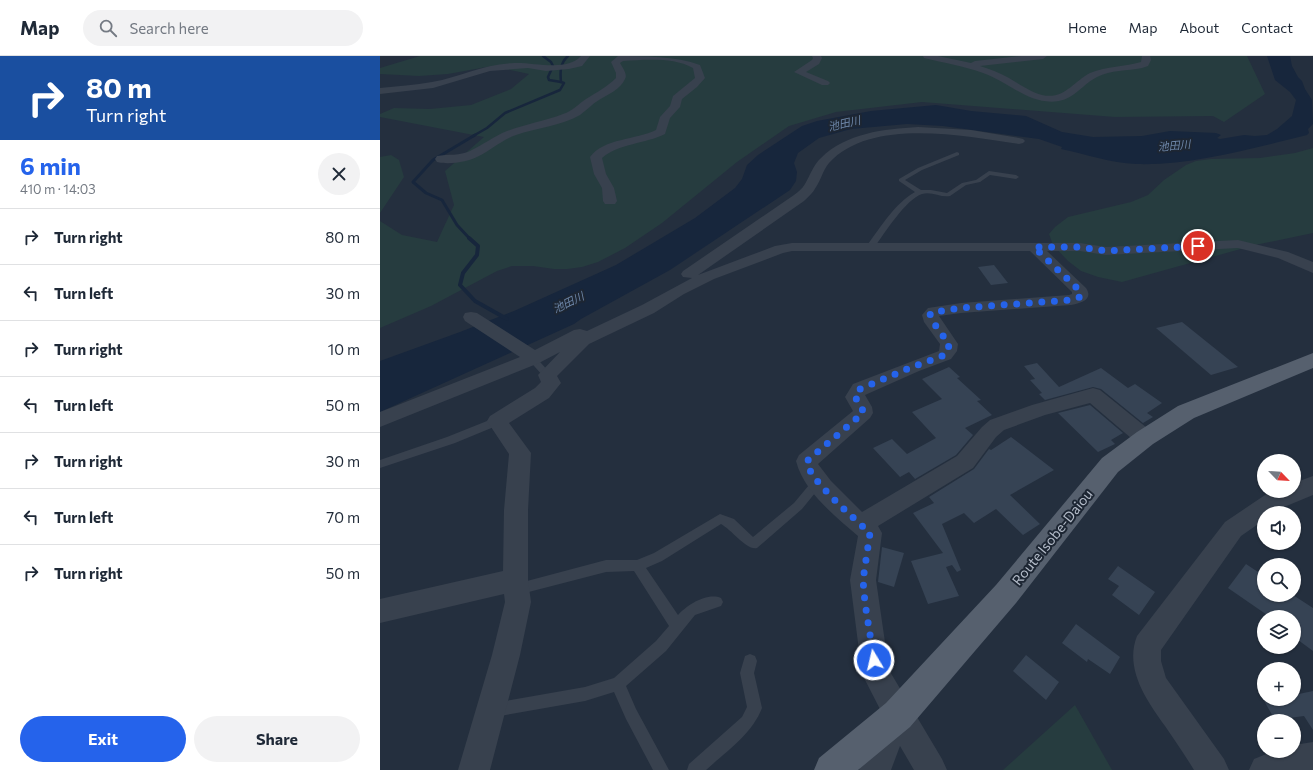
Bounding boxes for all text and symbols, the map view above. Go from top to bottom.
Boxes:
search box [83,10,363,46]
text: Map [20,16,59,39]
icon: search [97,17,119,39]
text: Search here [129,19,209,37]
text: Home [1068,19,1107,36]
text: Map [1129,19,1157,36]
text: About [1179,19,1219,36]
text: Contact [1241,19,1293,36]
text: 80 m [86,70,152,104]
icon: right [20,72,72,124]
text: Turn right [86,104,166,126]
water label: 池田川 [826,113,863,133]
water label: 池田川 [1157,137,1192,153]
text: 6 min [20,151,81,180]
button: close [318,153,360,195]
text: 410 m · 14:03 [20,181,96,197]
icon: right [20,226,42,248]
text: Turn right [54,228,123,246]
text: 80 m [325,228,360,246]
pin [1181,229,1215,263]
icon: arrive [1187,235,1209,257]
icon: left [20,282,42,304]
text: Turn left [54,284,113,302]
text: 30 m [326,284,360,302]
water label: 池田川 [550,288,587,315]
icon: right [20,338,42,360]
text: Turn right [54,340,123,358]
text: 10 m [328,340,360,358]
icon: left [20,394,42,416]
text: Turn left [54,396,113,414]
text: 50 m [326,396,360,414]
icon: right [20,450,42,472]
text: Turn right [54,452,123,470]
text: 30 m [326,452,360,470]
north arrow [1257,454,1301,498]
map controls [1257,454,1301,758]
street label: Route Isobe-Daiou [1008,486,1096,588]
icon: left [20,506,42,528]
button: sound [1257,506,1301,550]
text: Turn left [54,508,113,526]
text: 70 m [326,508,360,526]
button: search [1257,558,1301,602]
icon: right [20,562,42,584]
text: Turn right [54,564,123,582]
text: 50 m [326,564,360,582]
button: layers [1257,610,1301,654]
position arrow [853,639,895,681]
button: + [1257,662,1301,706]
button: − [1257,714,1301,758]
button: Exit [20,716,186,762]
button: Share [194,716,360,762]

